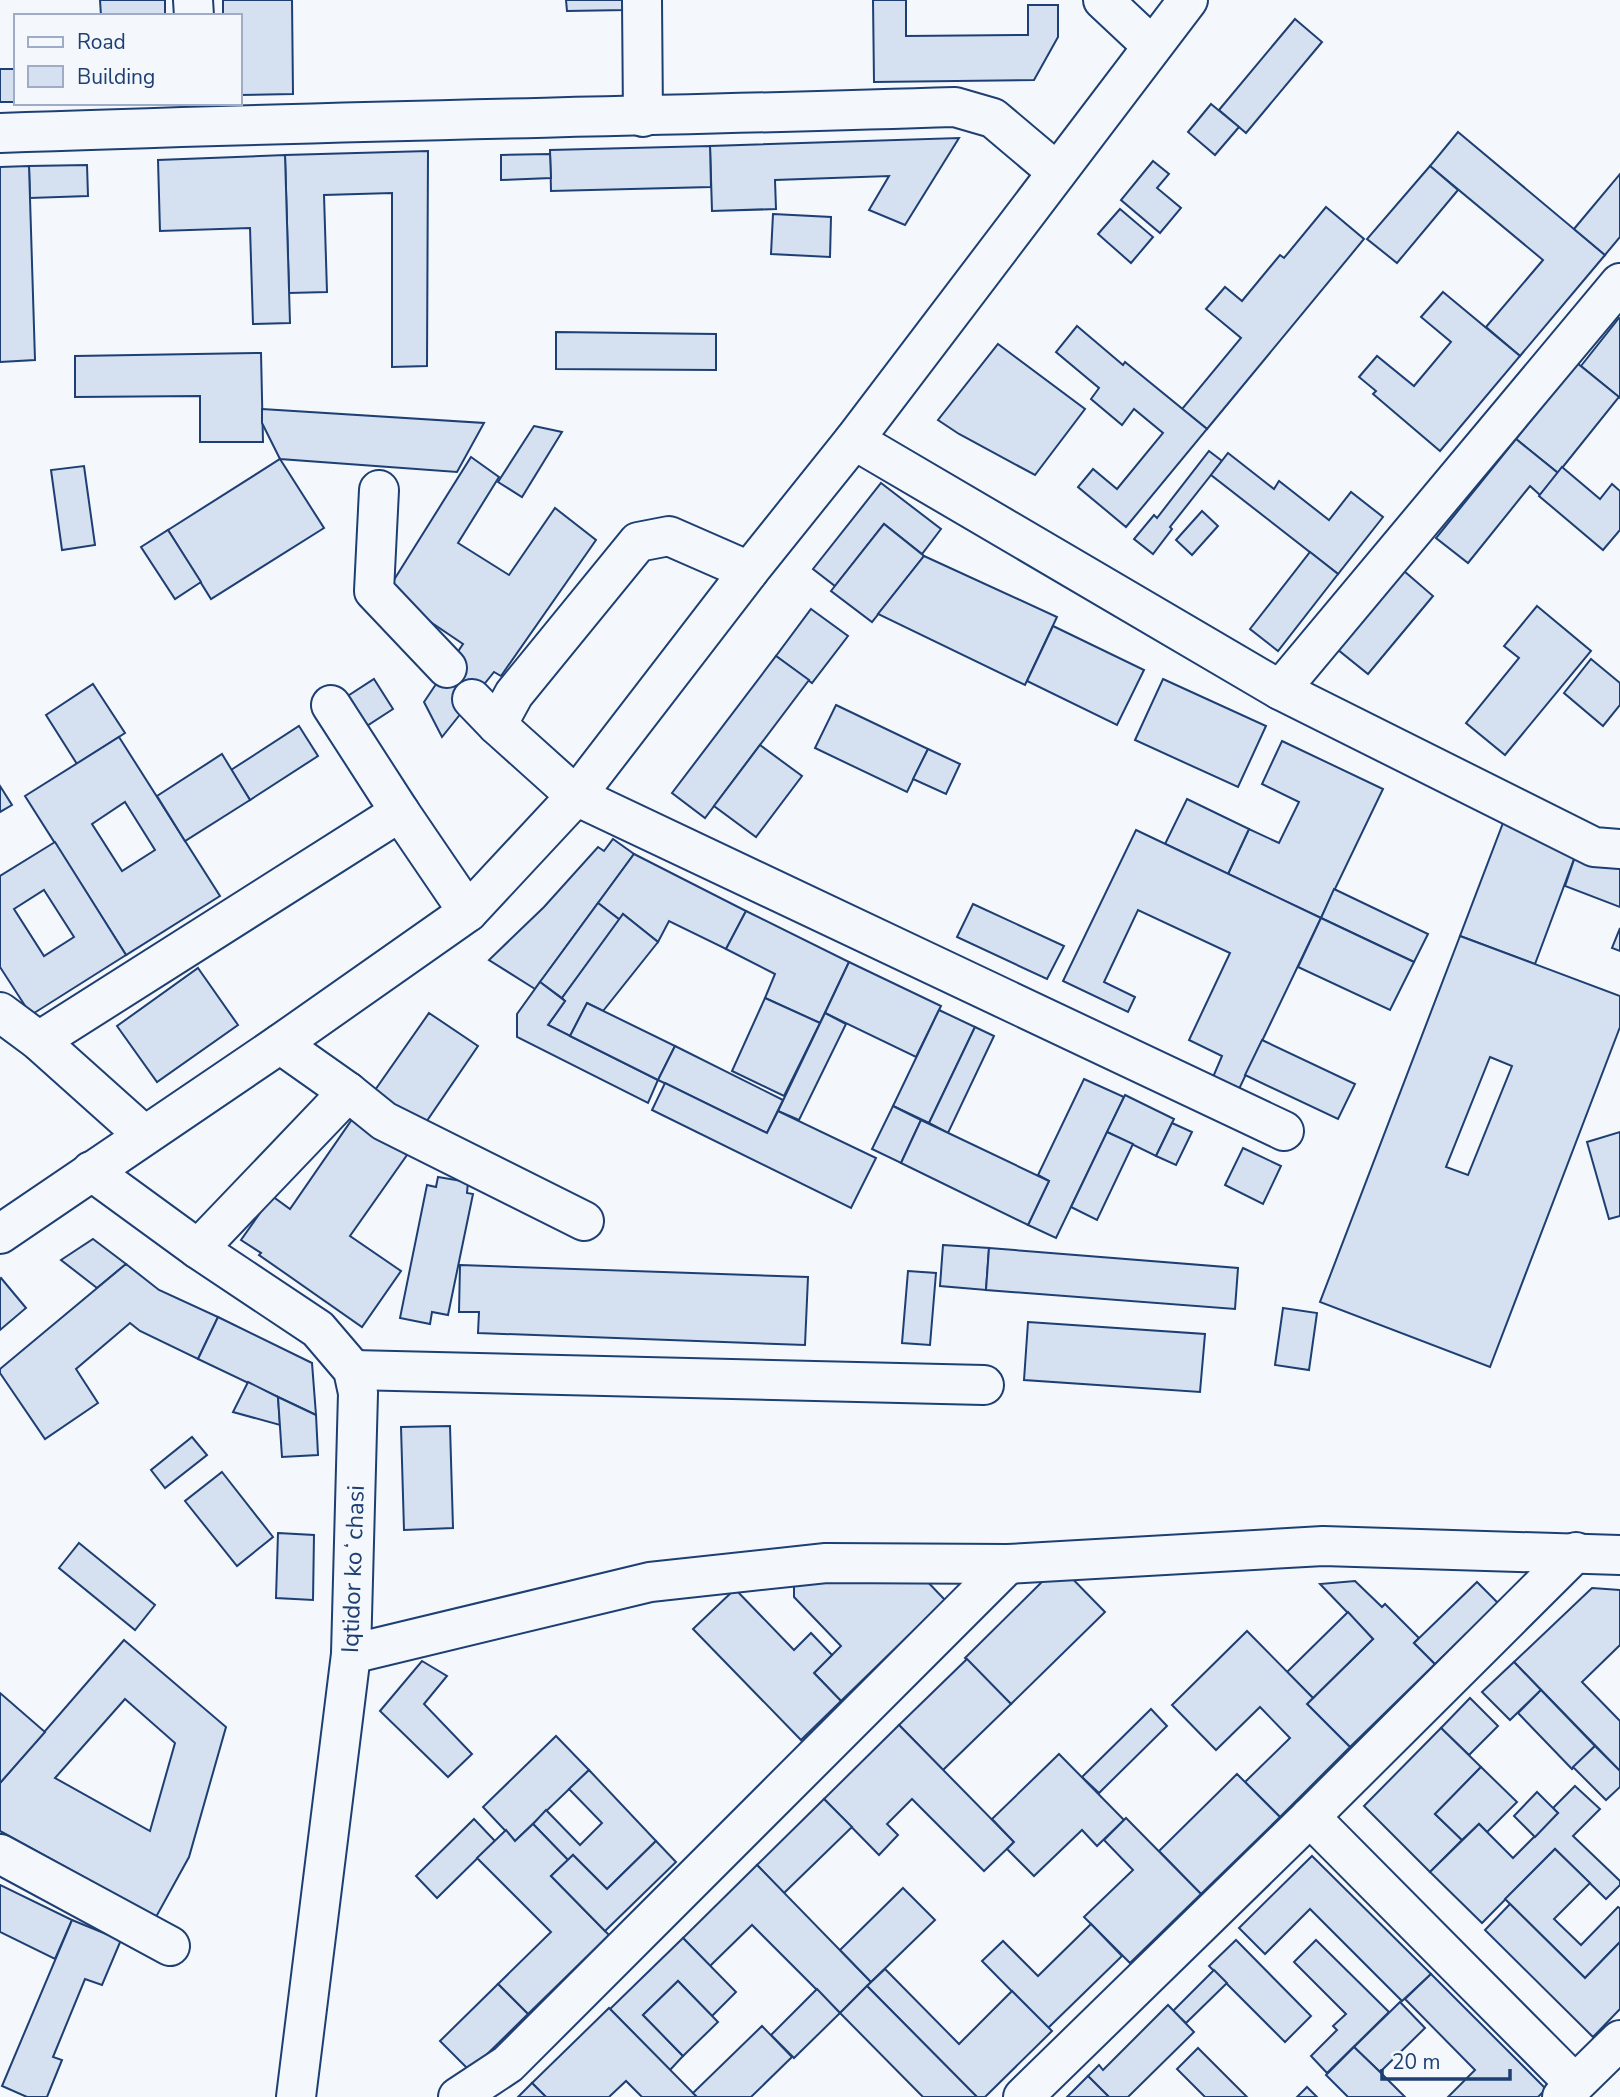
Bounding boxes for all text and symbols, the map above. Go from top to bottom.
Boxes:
legend [14,14,242,105]
text: Road [77,28,126,56]
text: Building [77,63,155,91]
street label: Iqtidor koʻchasi [334,1485,372,1653]
scale bar [1382,2038,1510,2082]
text: 20 m [1392,2048,1441,2076]

